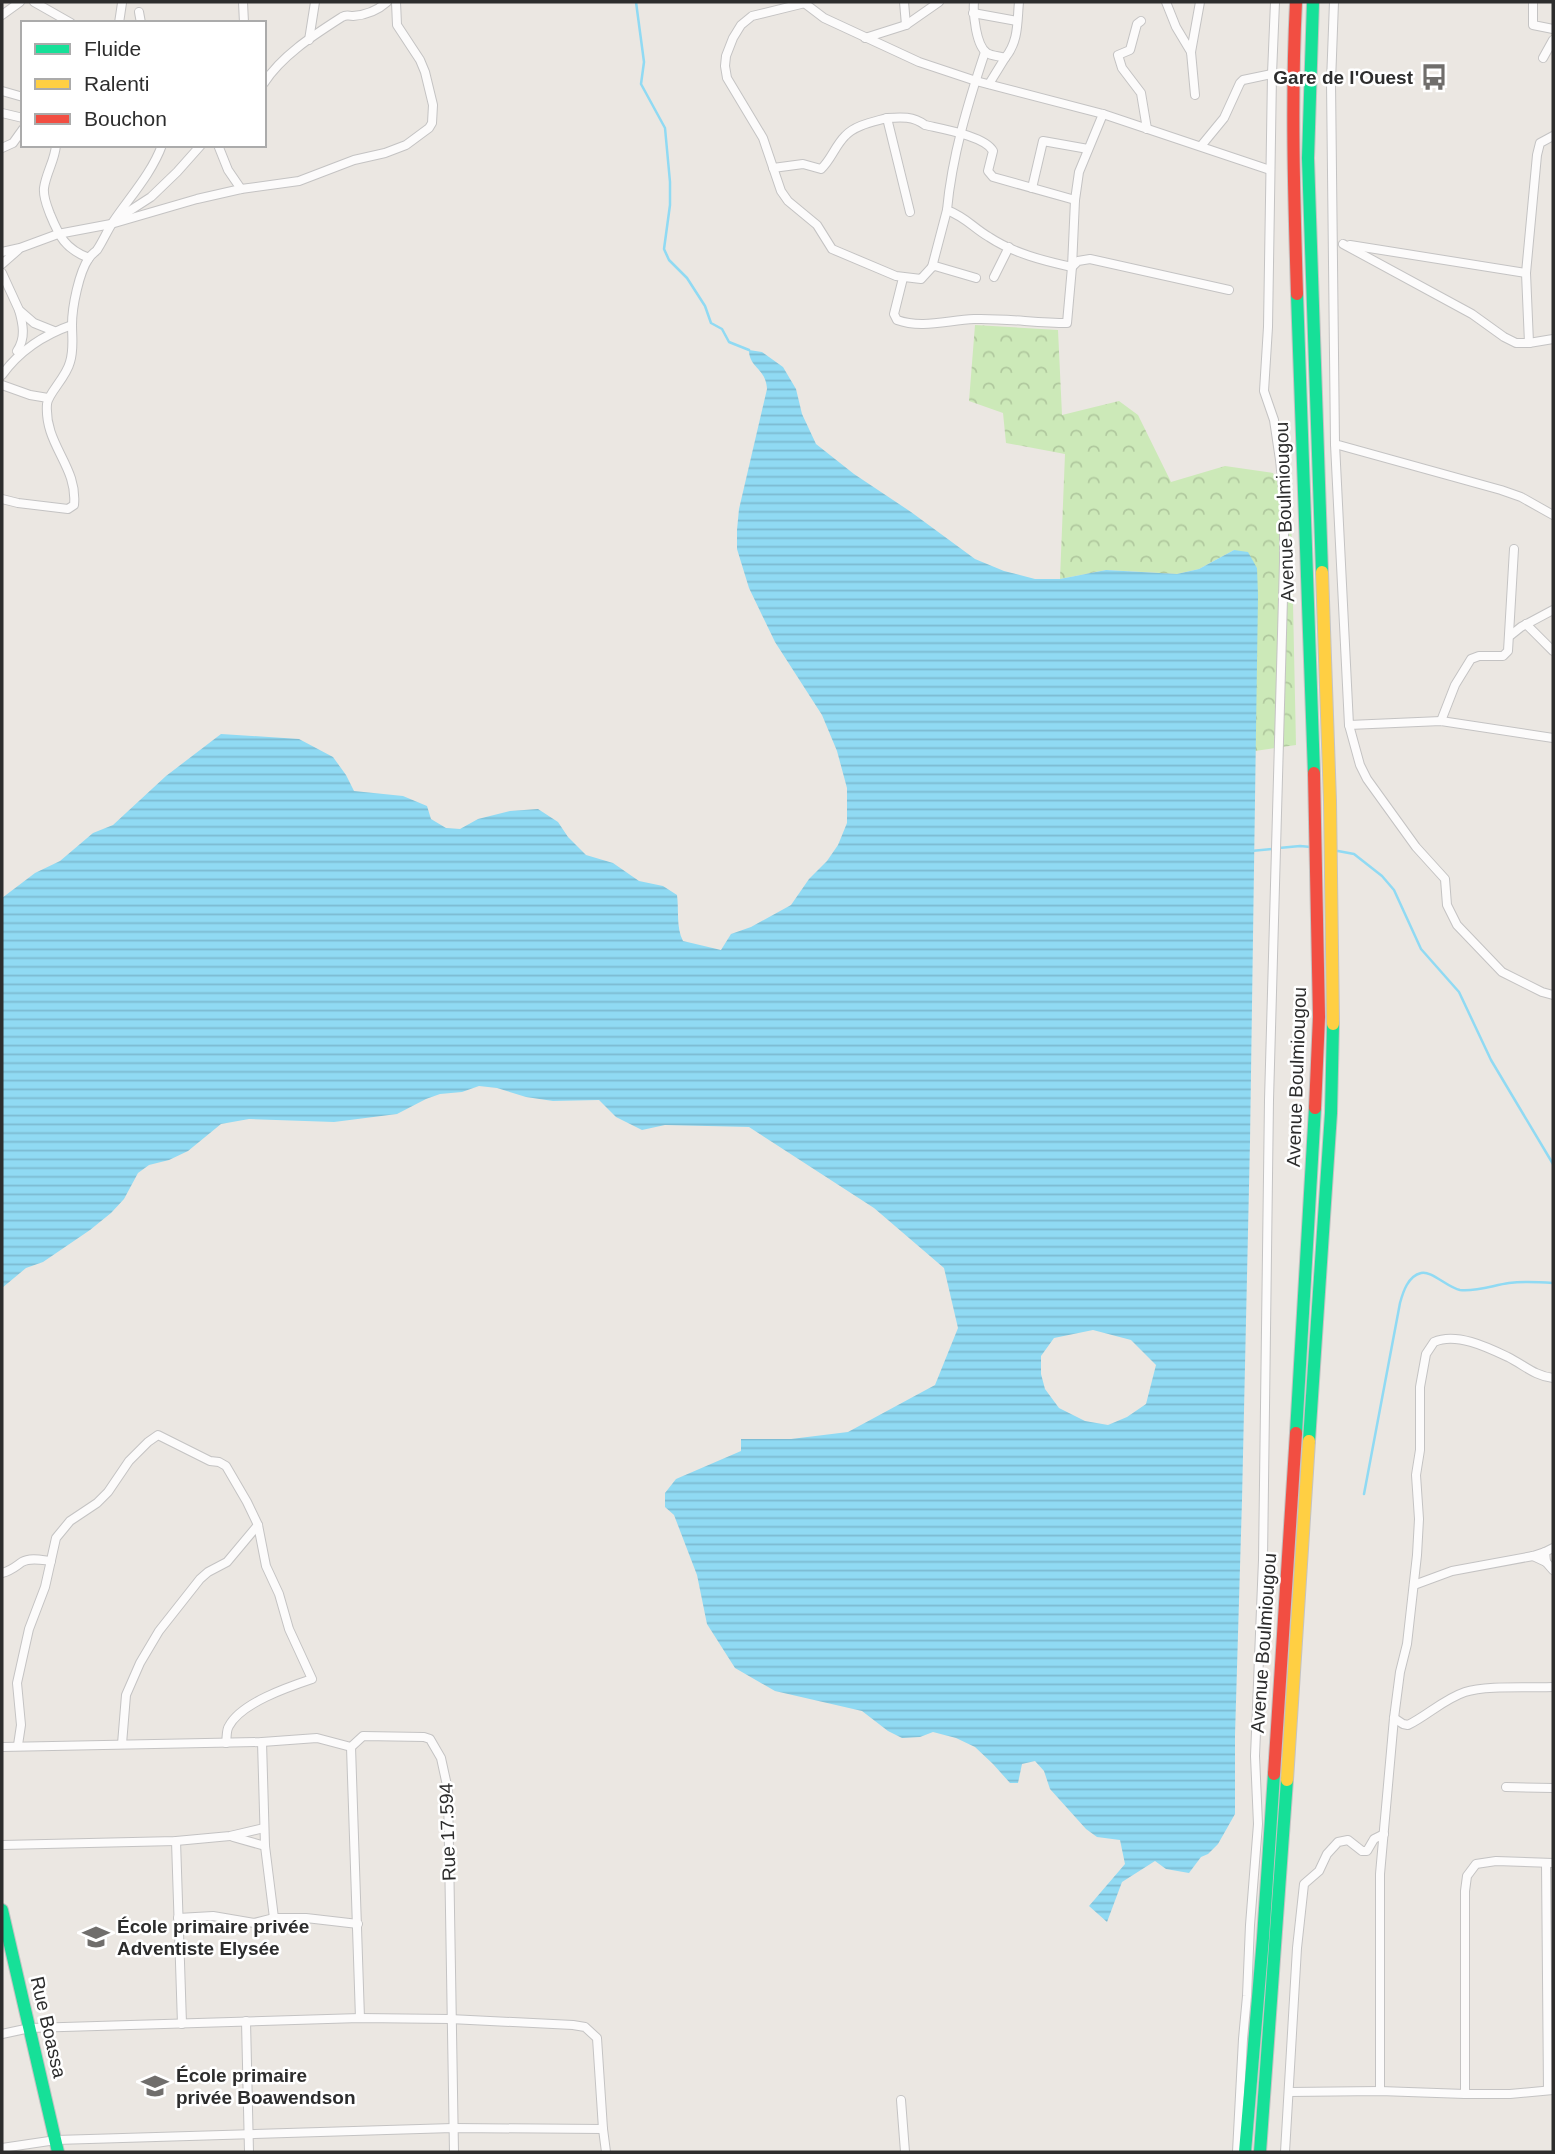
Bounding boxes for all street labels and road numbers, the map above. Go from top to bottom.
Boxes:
street label: Avenue Boulmiougou [1271,422,1298,602]
street label: Avenue Boulmiougou [1283,987,1310,1167]
street label: Avenue Boulmiougou [1247,1552,1280,1734]
street label: Rue 17.594 [435,1782,460,1881]
street label: Rue Boassa [27,1974,70,2080]

